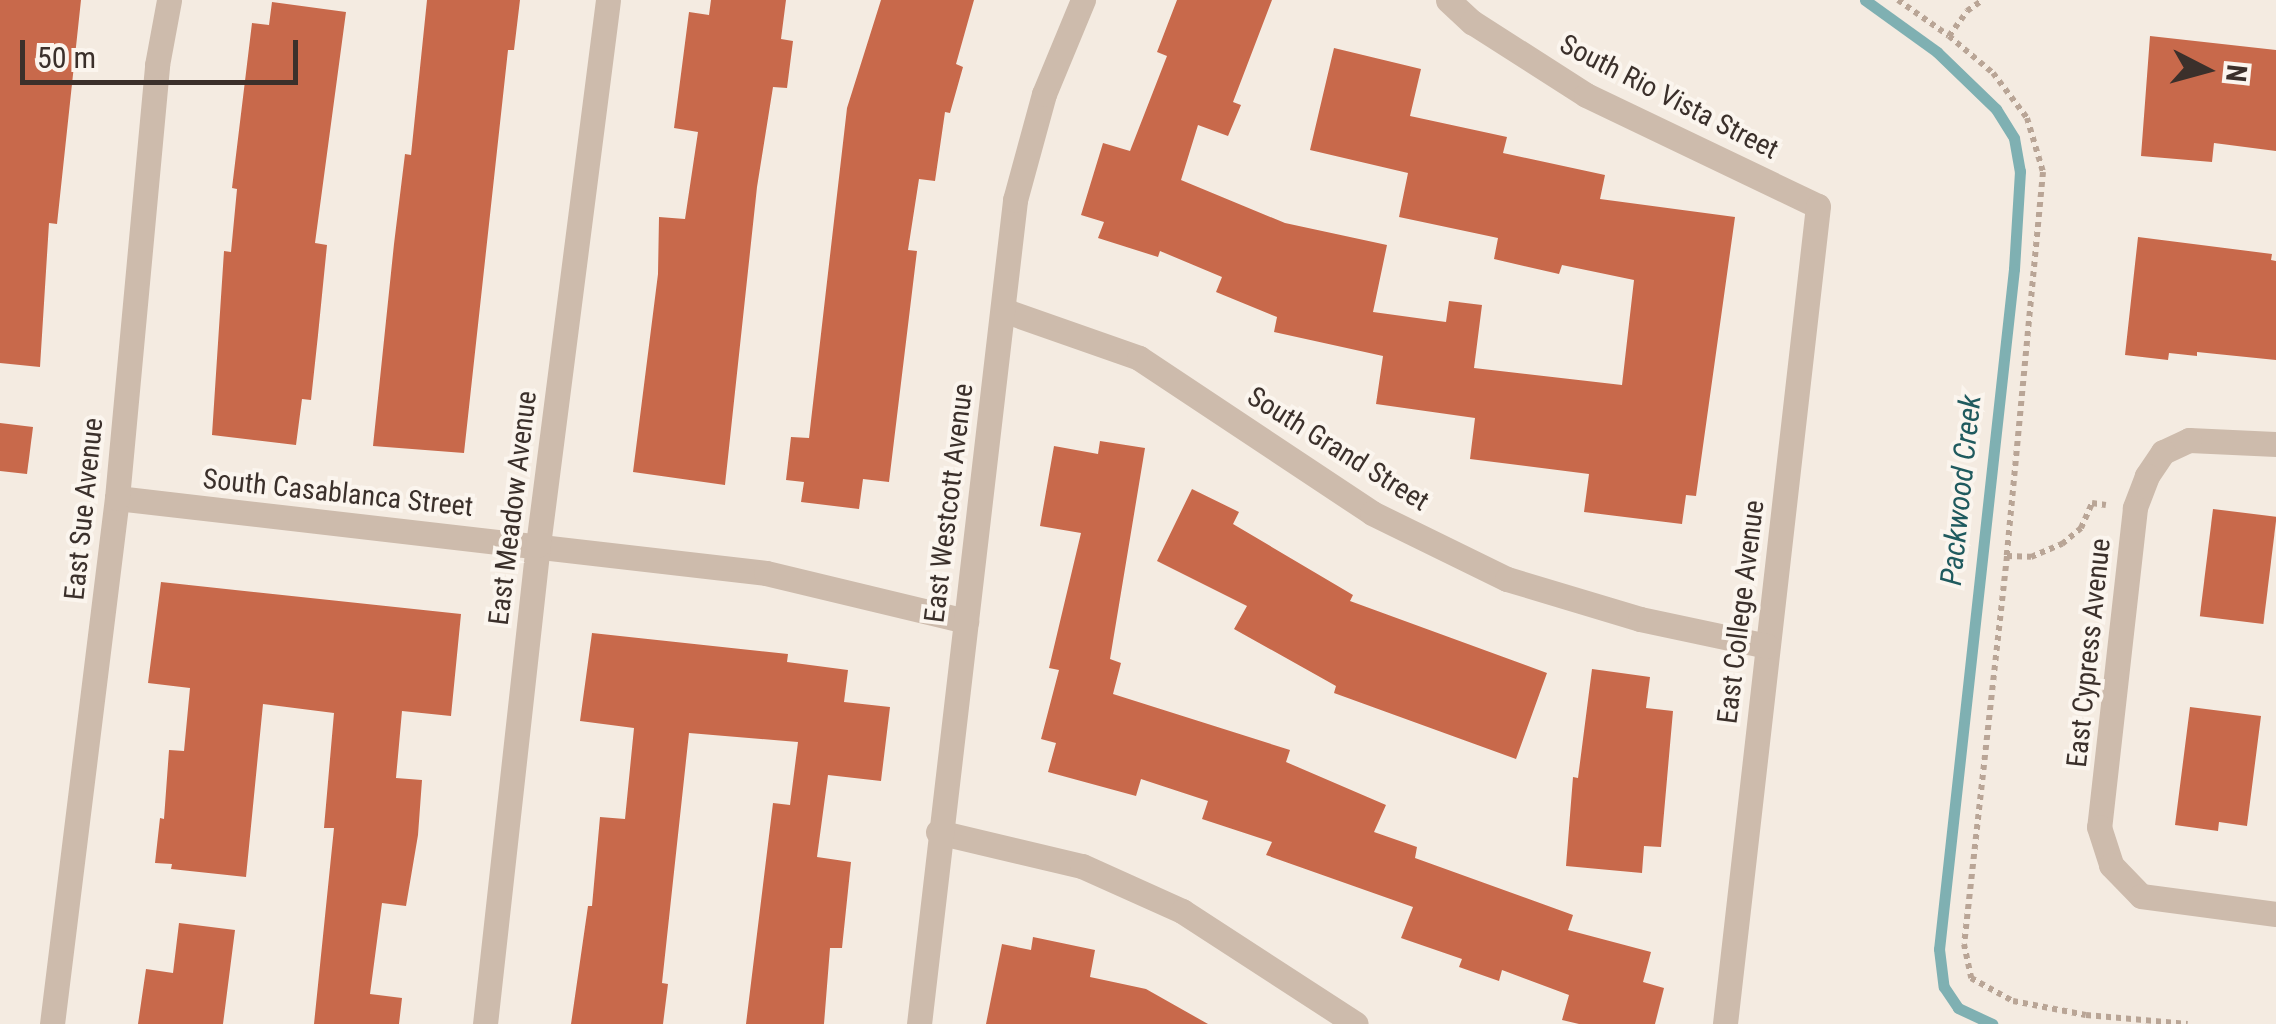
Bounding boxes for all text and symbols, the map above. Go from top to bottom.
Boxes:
scale bar [25,20,302,82]
north arrow [2156,20,2256,120]
street label: South Rio Vista Street [1554,27,1784,167]
text: 50 m [37,40,96,75]
text: N [2219,63,2254,83]
street label: South Grand Street [1241,380,1435,518]
street label: East Westcott Avenue [918,382,980,624]
street label: East Meadow Avenue [482,389,544,627]
water label: Packwood Creek [1933,393,1989,587]
street label: East Sue Avenue [58,416,110,602]
street label: South Casablanca Street [201,462,475,524]
street label: East College Avenue [1711,498,1771,726]
street label: East Cypress Avenue [2060,537,2118,769]

